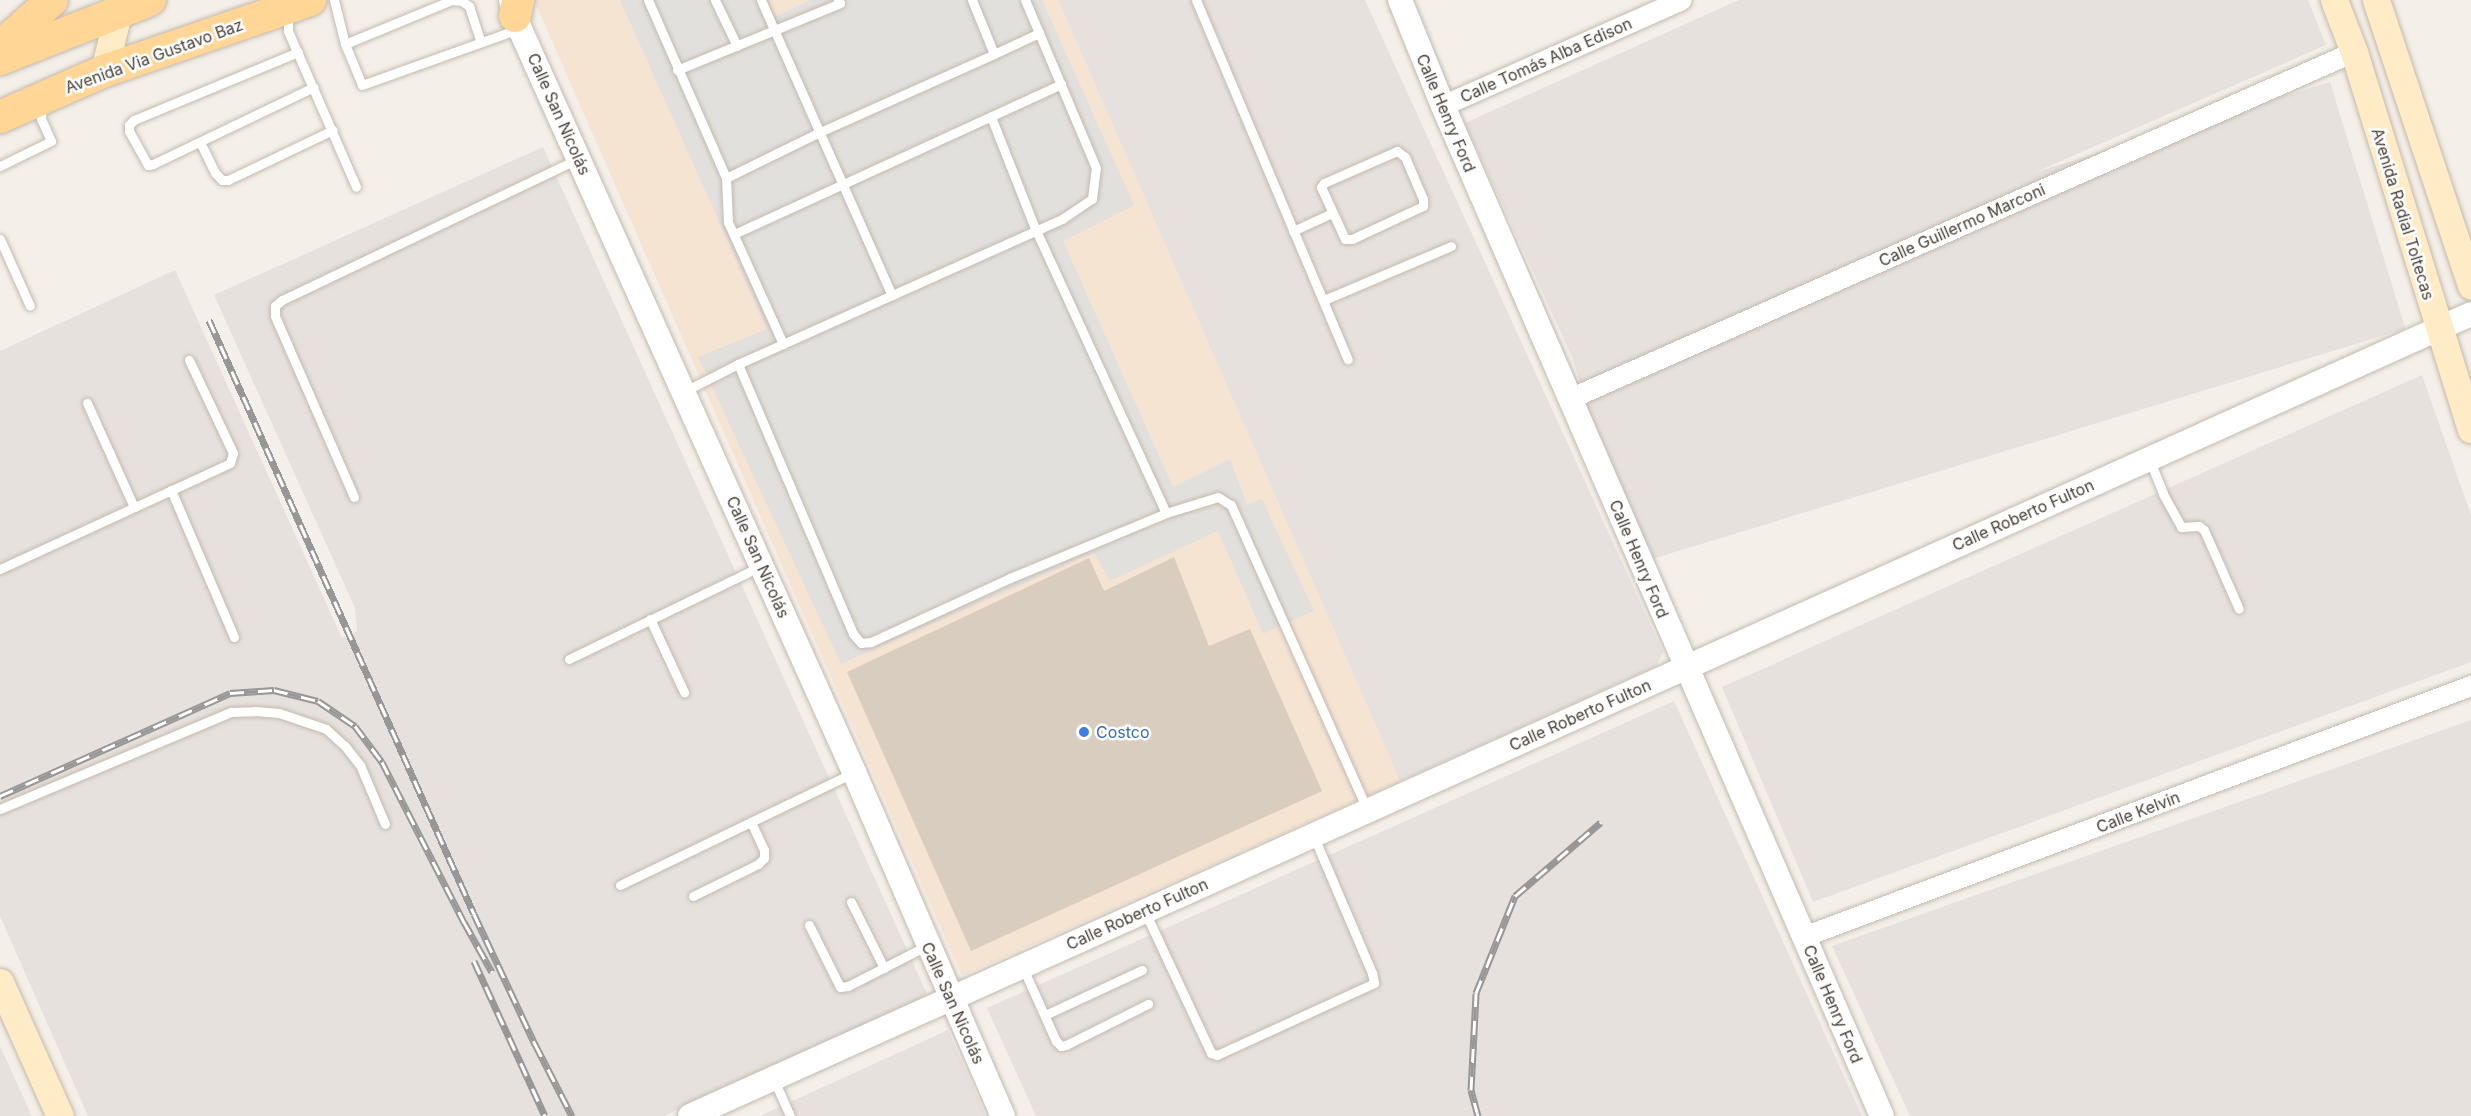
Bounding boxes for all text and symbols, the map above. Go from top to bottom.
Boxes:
street label: Calle Tomás Alba Edison [1457,13,1635,107]
street label: Avenida Via Gustavo Baz [62,15,246,97]
street label: Calle San Nicolás [524,50,594,178]
street label: Calle Henry Ford [1412,51,1480,175]
street label: Avenida Radial Toltecas [2368,126,2438,302]
street label: Calle Guillermo Marconi [1876,180,2048,270]
street label: Calle Roberto Fulton [1949,475,2097,555]
street label: Calle San Nicolás [723,493,793,621]
street label: Calle Henry Ford [1605,497,1673,621]
street label: Calle Roberto Fulton [1506,675,1654,755]
place label: Costco [1096,722,1150,742]
marker: Costco [1077,725,1091,739]
street label: Calle Kelvin [2093,787,2183,837]
street label: Calle Roberto Fulton [1063,874,1211,954]
street label: Calle San Nicolás [918,939,988,1067]
street label: Calle Henry Ford [1799,942,1867,1066]

